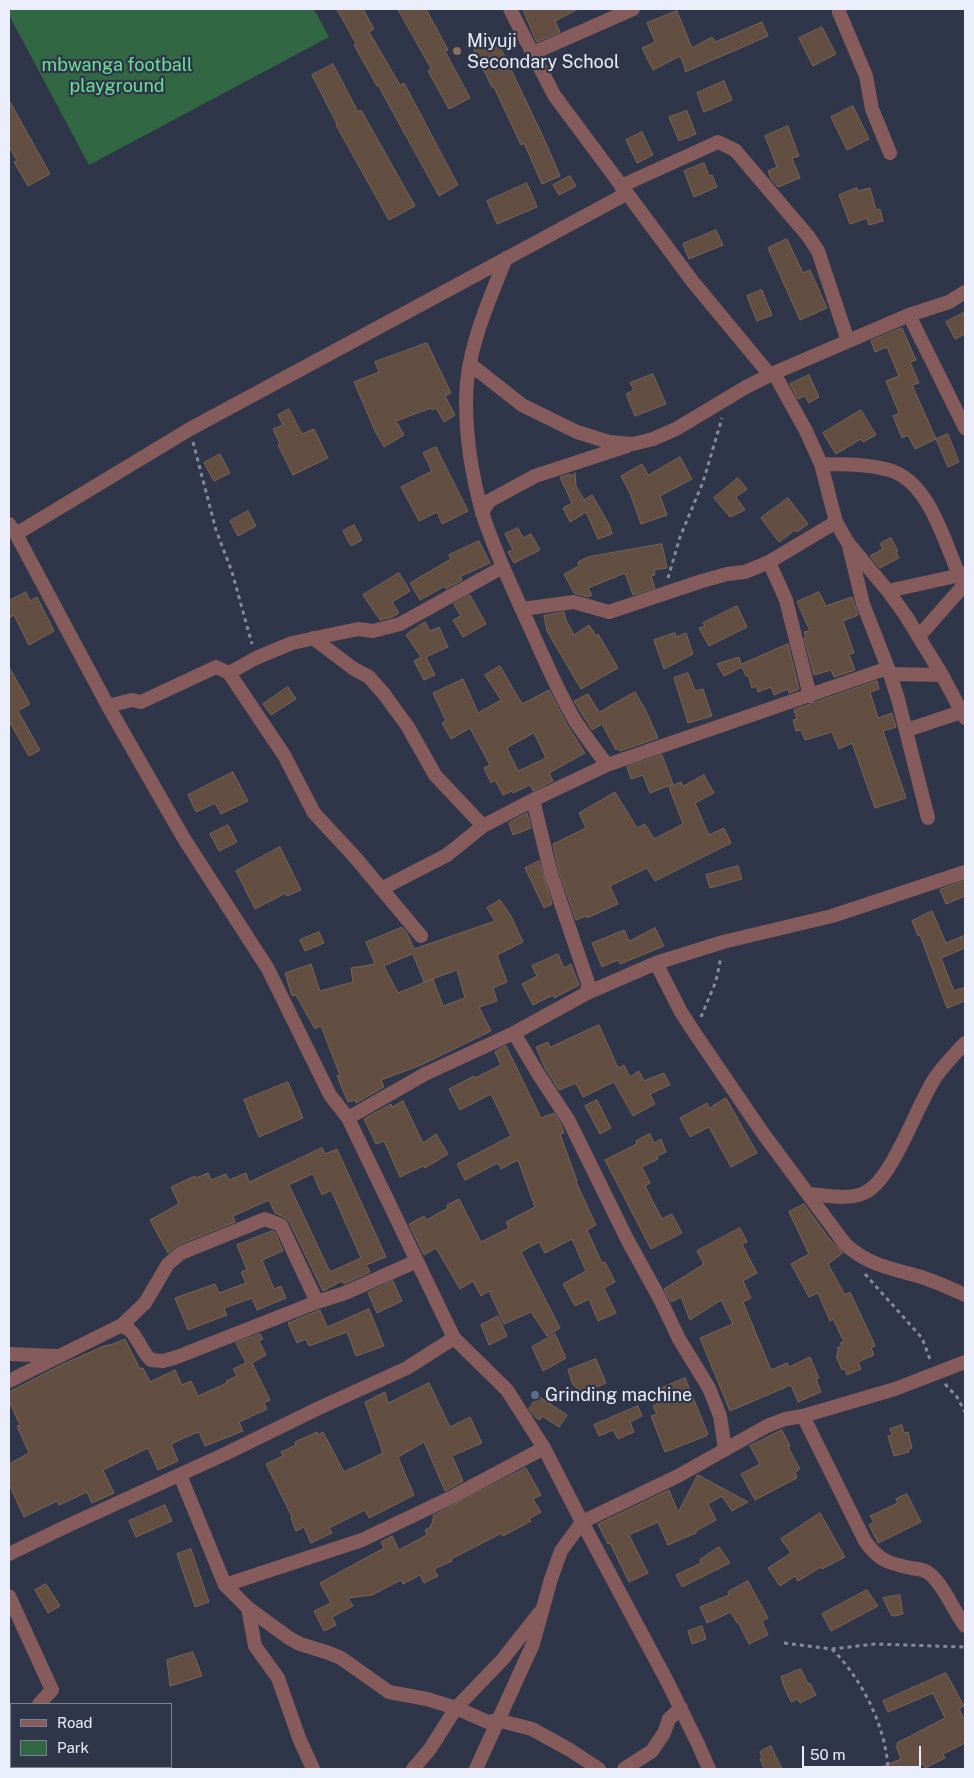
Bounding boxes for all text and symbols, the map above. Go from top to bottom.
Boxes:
place label: Miyuji Secondary School [467,30,619,72]
marker: Miyuji Secondary School [451,45,463,57]
park label: mbwanga football playground [42,54,192,96]
place label: Grinding machine [545,1384,692,1406]
marker: Grinding machine [529,1389,541,1401]
legend [10,1703,172,1768]
text: Road [57,1714,93,1731]
scale bar [804,1736,923,1768]
text: Park [57,1739,89,1756]
text: 50 m [810,1746,845,1763]

